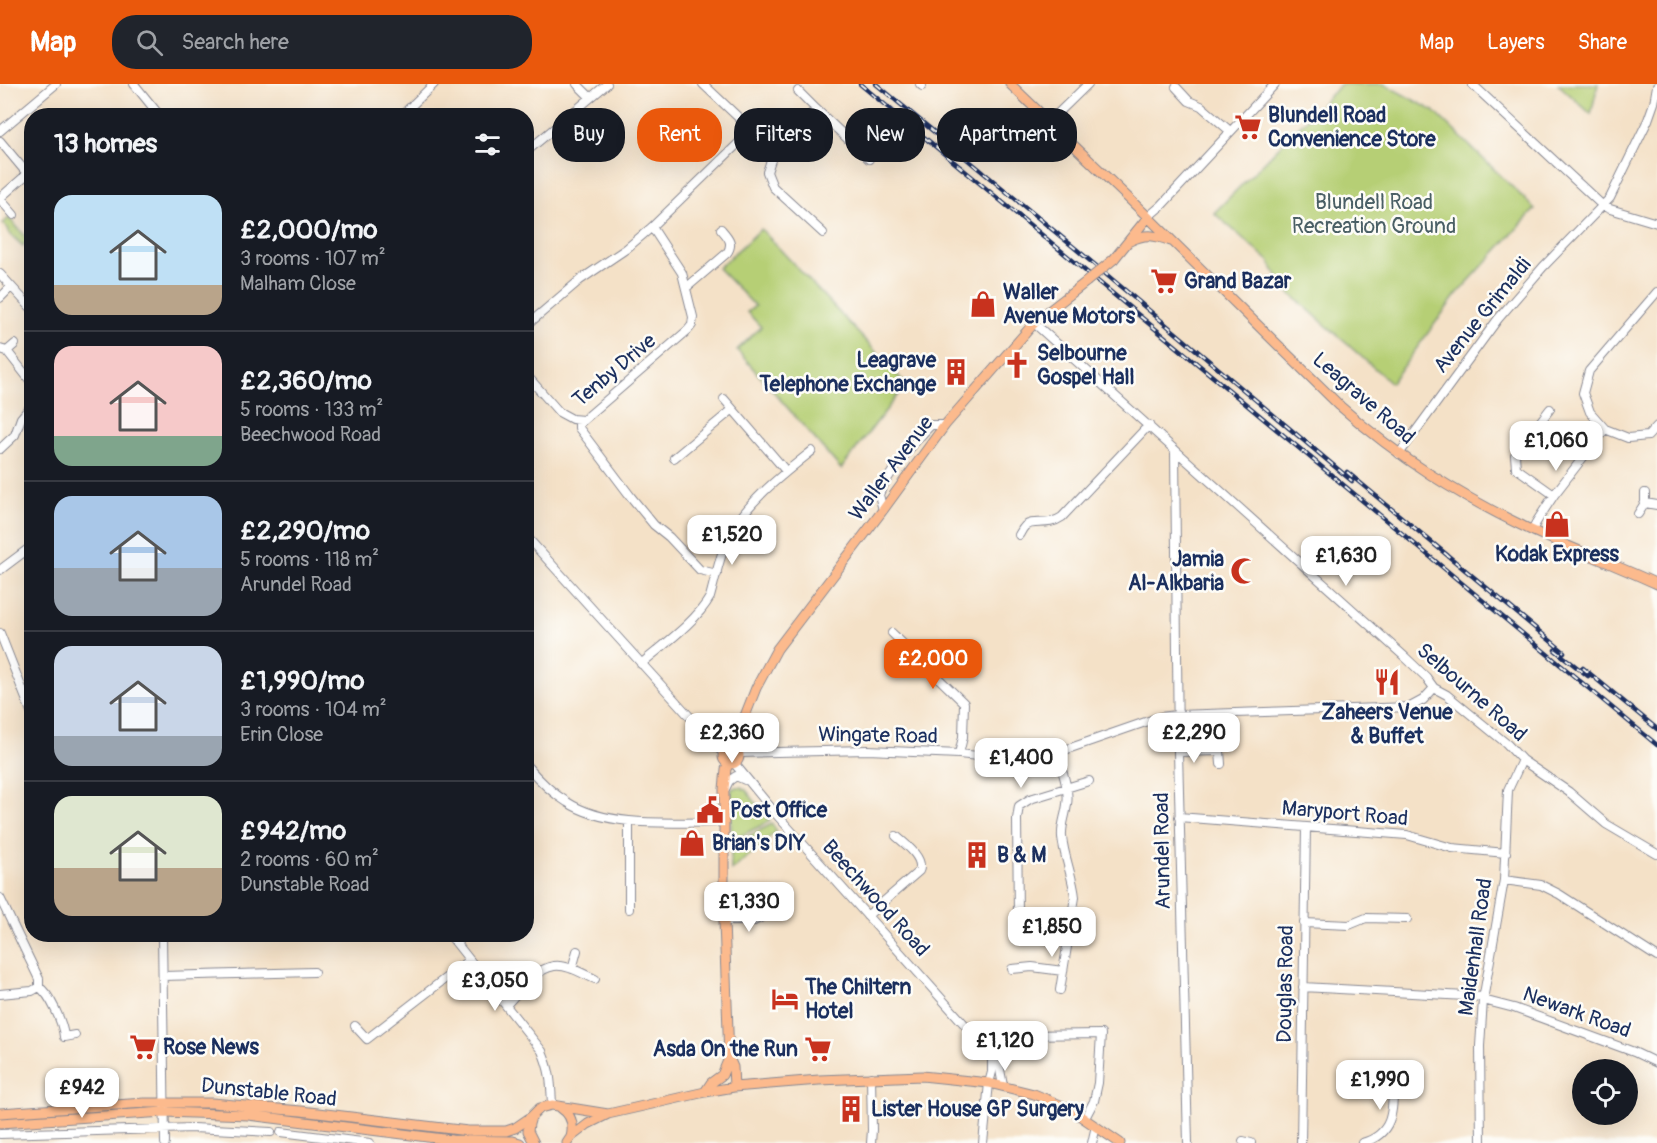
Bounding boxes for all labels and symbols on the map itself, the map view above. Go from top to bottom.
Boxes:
place label: Blundell Road Convenience Store [1268,102,1436,153]
supermarket icon: Blundell Road Convenience Store [1233,112,1263,142]
park label: Blundell Road Recreation Ground [1292,189,1456,240]
street label: Avenue Grimaldi [1427,252,1537,379]
supermarket icon: Grand Bazar [1149,266,1179,296]
place label: Grand Bazar [1184,268,1292,295]
place label: Waller Avenue Motors [1003,279,1136,330]
shop icon: Waller Avenue Motors [968,289,998,319]
street label: Tenby Drive [567,327,662,413]
place label: Selbourne Gospel Hall [1037,340,1134,391]
street label: Leagrave Road [1307,346,1421,450]
place label: Leagrave Telephone Exchange [758,347,937,398]
church icon: Selbourne Gospel Hall [1002,350,1032,380]
building icon: Leagrave Telephone Exchange [941,357,971,387]
street label: Waller Avenue [843,410,940,526]
pin: £1,060 [1507,421,1605,472]
shop icon: Kodak Express [1542,509,1572,539]
pin: £1,520 [683,515,781,566]
pin: £1,630 [1297,536,1395,587]
place label: Kodak Express [1495,541,1620,568]
place label: Jamia Al-Alkbaria [1128,546,1224,597]
mosque icon: Jamia Al-Alkbaria [1229,556,1259,586]
street label: Selbourne Road [1411,637,1532,748]
pin: £2,000 [884,639,982,690]
restaurant icon: Zaheers Venue & Buffet [1372,667,1402,697]
place label: Zaheers Venue & Buffet [1321,699,1453,750]
pin: £2,360 [683,713,781,764]
pin: £2,290 [1145,713,1243,764]
street label: Wingate Road [818,721,938,750]
pin: £1,400 [972,738,1070,789]
street label: Arundel Road [1148,792,1177,910]
public building icon: Post Office [695,795,725,825]
street label: Maryport Road [1281,795,1409,832]
place label: Post Office [730,797,828,824]
shop icon: Brian's DIY [677,828,707,858]
place label: Brian's DIY [712,830,806,857]
street label: Beechwood Road [816,834,935,962]
building icon: B & M [962,840,992,870]
place label: B & M [997,842,1046,869]
street label: Maidenhall Road [1452,877,1499,1018]
pin: £1,330 [700,882,798,933]
pin: £1,850 [1003,907,1101,958]
street label: Douglas Road [1271,925,1300,1043]
pin: £3,050 [446,961,544,1012]
place label: The Chiltern Hotel [804,974,911,1025]
street label: Newark Road [1519,980,1634,1044]
hotel icon: The Chiltern Hotel [770,984,800,1014]
pin: £1,120 [956,1021,1054,1072]
supermarket icon: Rose News [128,1032,158,1062]
place label: Rose News [163,1034,259,1061]
supermarket icon: Asda On the Run [803,1034,833,1064]
place label: Asda On the Run [653,1036,798,1063]
pin: £1,990 [1331,1060,1429,1111]
pin: £942 [46,1068,118,1119]
street label: Dunstable Road [200,1072,338,1113]
building icon: Lister House GP Surgery [836,1094,866,1124]
place label: Lister House GP Surgery [871,1096,1084,1123]

